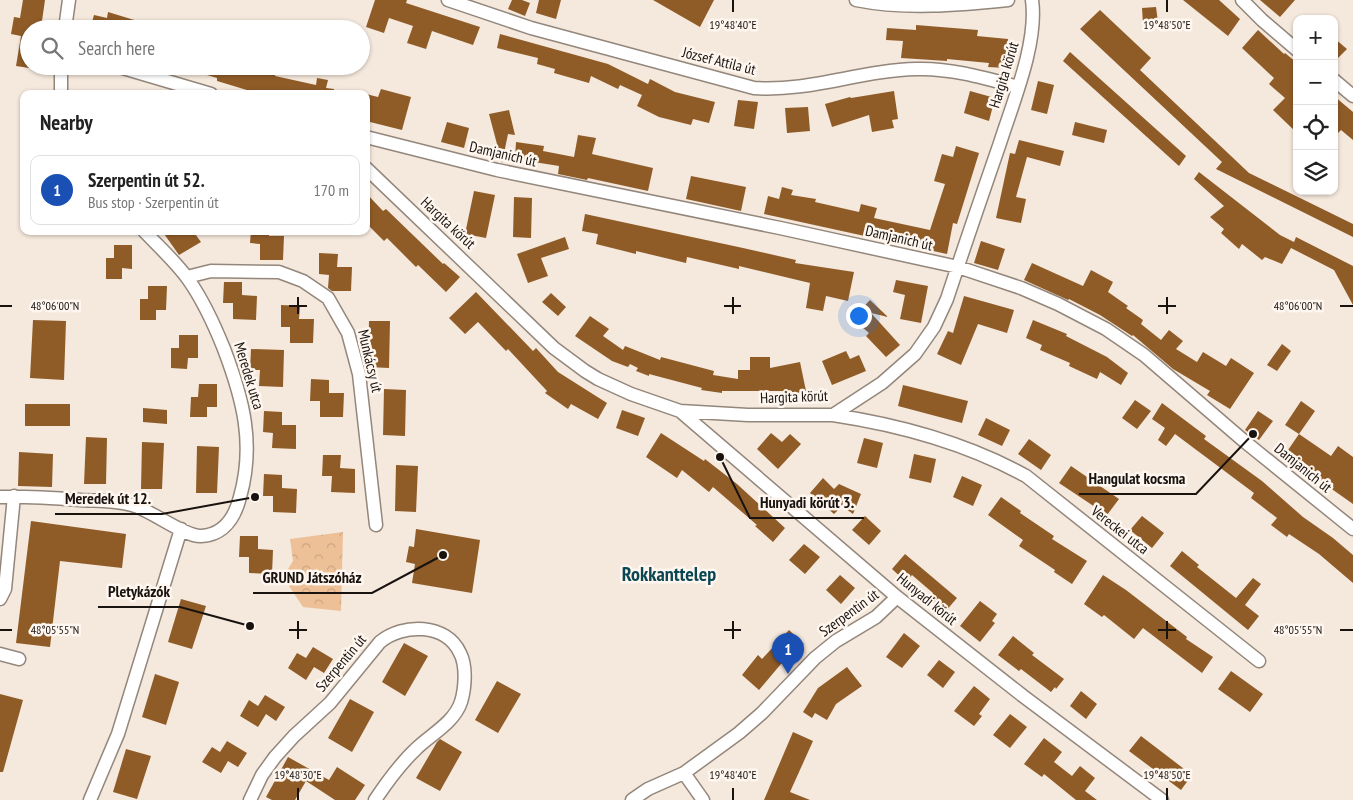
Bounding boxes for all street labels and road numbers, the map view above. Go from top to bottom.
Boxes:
street label: Hargita körút [984,40,1023,110]
street label: József Attila út [680,42,758,79]
street label: Damjanich út [468,137,539,170]
street label: Hargita körút [417,192,480,253]
street label: Damjanich út [864,221,935,254]
street label: Munkácsy út [354,328,387,394]
street label: Meredek utca [230,340,269,412]
street label: Hargita körút [760,386,828,407]
street label: Damjanich út [1271,439,1336,497]
street label: Vereckei utca [1087,501,1153,558]
street label: Hunyadi körút [893,568,962,629]
street label: Szerpentin út [815,585,882,641]
street label: Szerpentin út [311,630,370,695]

